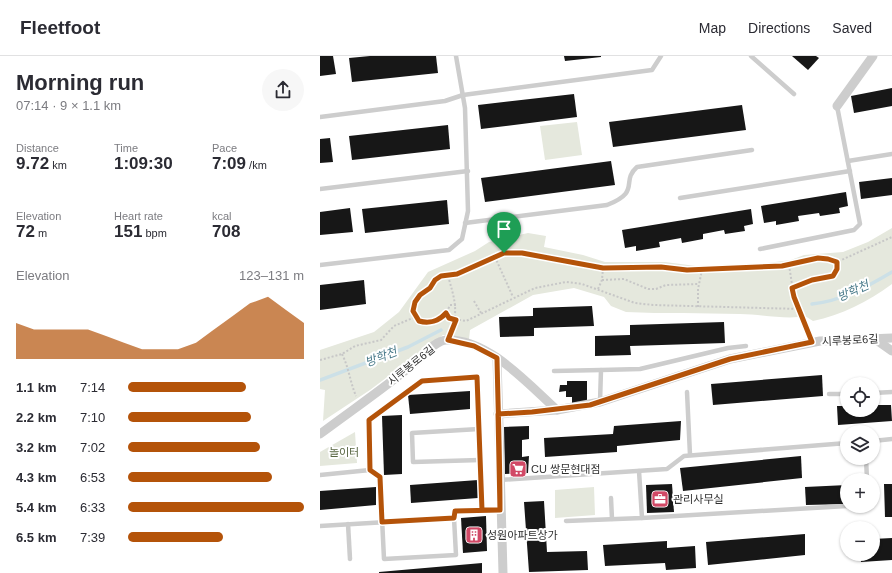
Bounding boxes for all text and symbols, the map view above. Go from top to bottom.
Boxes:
text: Fleetfoot [20,17,100,38]
text: Map [699,20,726,36]
text: Directions [748,20,810,36]
text: Saved [832,20,872,36]
button: share [262,69,304,111]
text: Morning run [16,70,144,95]
text: 07:14 · 9 × 1.1 km [16,98,121,113]
text: Distance [16,142,59,154]
text: Time [114,142,138,154]
text: Pace [212,142,237,154]
text: 9.72 [16,154,49,173]
text: 1:09:30 [114,154,173,173]
text: 7:09 [212,154,246,173]
text: km [49,159,67,171]
text: /km [246,159,267,171]
text: Elevation [16,210,61,222]
text: Heart rate [114,210,163,222]
text: kcal [212,210,232,222]
pin [487,212,521,253]
icon: arrive [493,218,515,240]
text: 72 [16,222,35,241]
text: 151 [114,222,142,241]
text: 708 [212,222,240,241]
text: m [35,227,47,239]
text: bpm [142,227,167,239]
text: Elevation [16,268,69,283]
text: 123–131 m [239,268,304,283]
water label: 방학천 [835,277,873,304]
street label: 시루봉로6길 [821,333,879,347]
street label: 시루봉로6길 [385,342,437,388]
water label: 방학천 [363,344,401,369]
map controls [840,377,880,561]
button: locate [840,377,880,417]
text: 1.1 km [16,380,56,395]
text: 7:14 [80,380,105,395]
text: 2.2 km [16,410,56,425]
text: 7:10 [80,410,105,425]
button: layers [840,425,880,465]
text: 3.2 km [16,440,56,455]
text: 7:02 [80,440,105,455]
park label: 놀이터 [329,446,359,458]
supermarket icon: CU 쌍문현대점 [508,459,528,479]
place label: CU 쌍문현대점 [531,463,601,475]
text: 4.3 km [16,470,56,485]
text: 6:53 [80,470,105,485]
button: + [840,473,880,513]
office icon: 관리사무실 [650,489,670,509]
place label: 관리사무실 [673,493,724,505]
text: 5.4 km [16,500,56,515]
text: 6:33 [80,500,105,515]
button: − [840,521,880,561]
building icon: 성원아파트상가 [464,525,484,545]
place label: 성원아파트상가 [487,529,558,541]
text: 6.5 km [16,530,56,545]
text: 7:39 [80,530,105,545]

